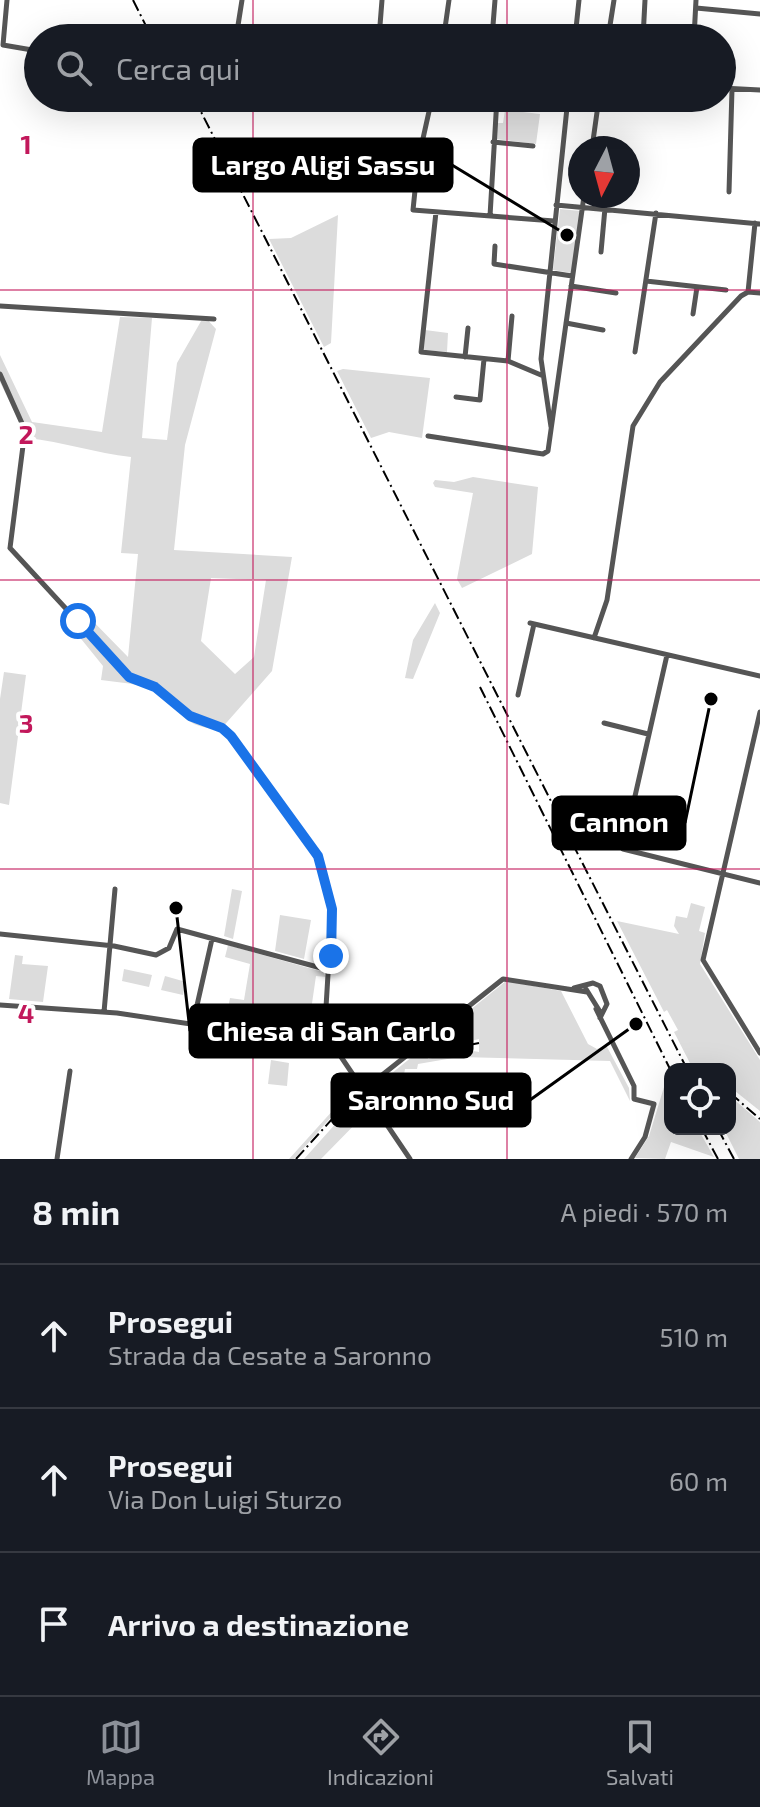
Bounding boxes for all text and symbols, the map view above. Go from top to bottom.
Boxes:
search box [24,24,736,112]
icon: search [52,46,96,90]
text: Cerca qui [116,50,240,86]
text: 1 [20,128,32,159]
north arrow [568,136,640,208]
callout: Largo Aligi Sassu [194,139,452,191]
text: Largo Aligi Sassu [211,147,435,181]
text: 2 [18,418,34,449]
route start [60,603,96,639]
text: 3 [19,707,33,738]
callout: Cannon [553,797,685,849]
text: Cannon [569,804,669,838]
route end [313,938,349,974]
text: 4 [18,997,34,1028]
callout: Chiesa di San Carlo [190,1005,472,1057]
text: Chiesa di San Carlo [206,1013,456,1047]
map controls [664,1063,736,1135]
button: locate [664,1063,736,1135]
callout: Saronno Sud [332,1074,530,1126]
text: Saronno Sud [348,1082,514,1116]
text: 8 min [32,1191,120,1232]
text: A piedi · 570 m [561,1196,728,1227]
text: Prosegui [108,1303,233,1339]
icon: ahead [32,1314,76,1358]
text: 510 m [659,1321,728,1352]
text: Strada da Cesate a Saronno [108,1339,432,1370]
text: Prosegui [108,1447,233,1483]
icon: ahead [32,1458,76,1502]
text: 60 m [669,1465,728,1496]
text: Via Don Luigi Sturzo [108,1483,342,1514]
icon: arrive [32,1602,76,1646]
text: Arrivo a destinazione [108,1606,409,1642]
tab: Mappa [86,1715,155,1789]
tab: Indicazioni [327,1715,434,1789]
tab: Salvati [606,1715,674,1789]

